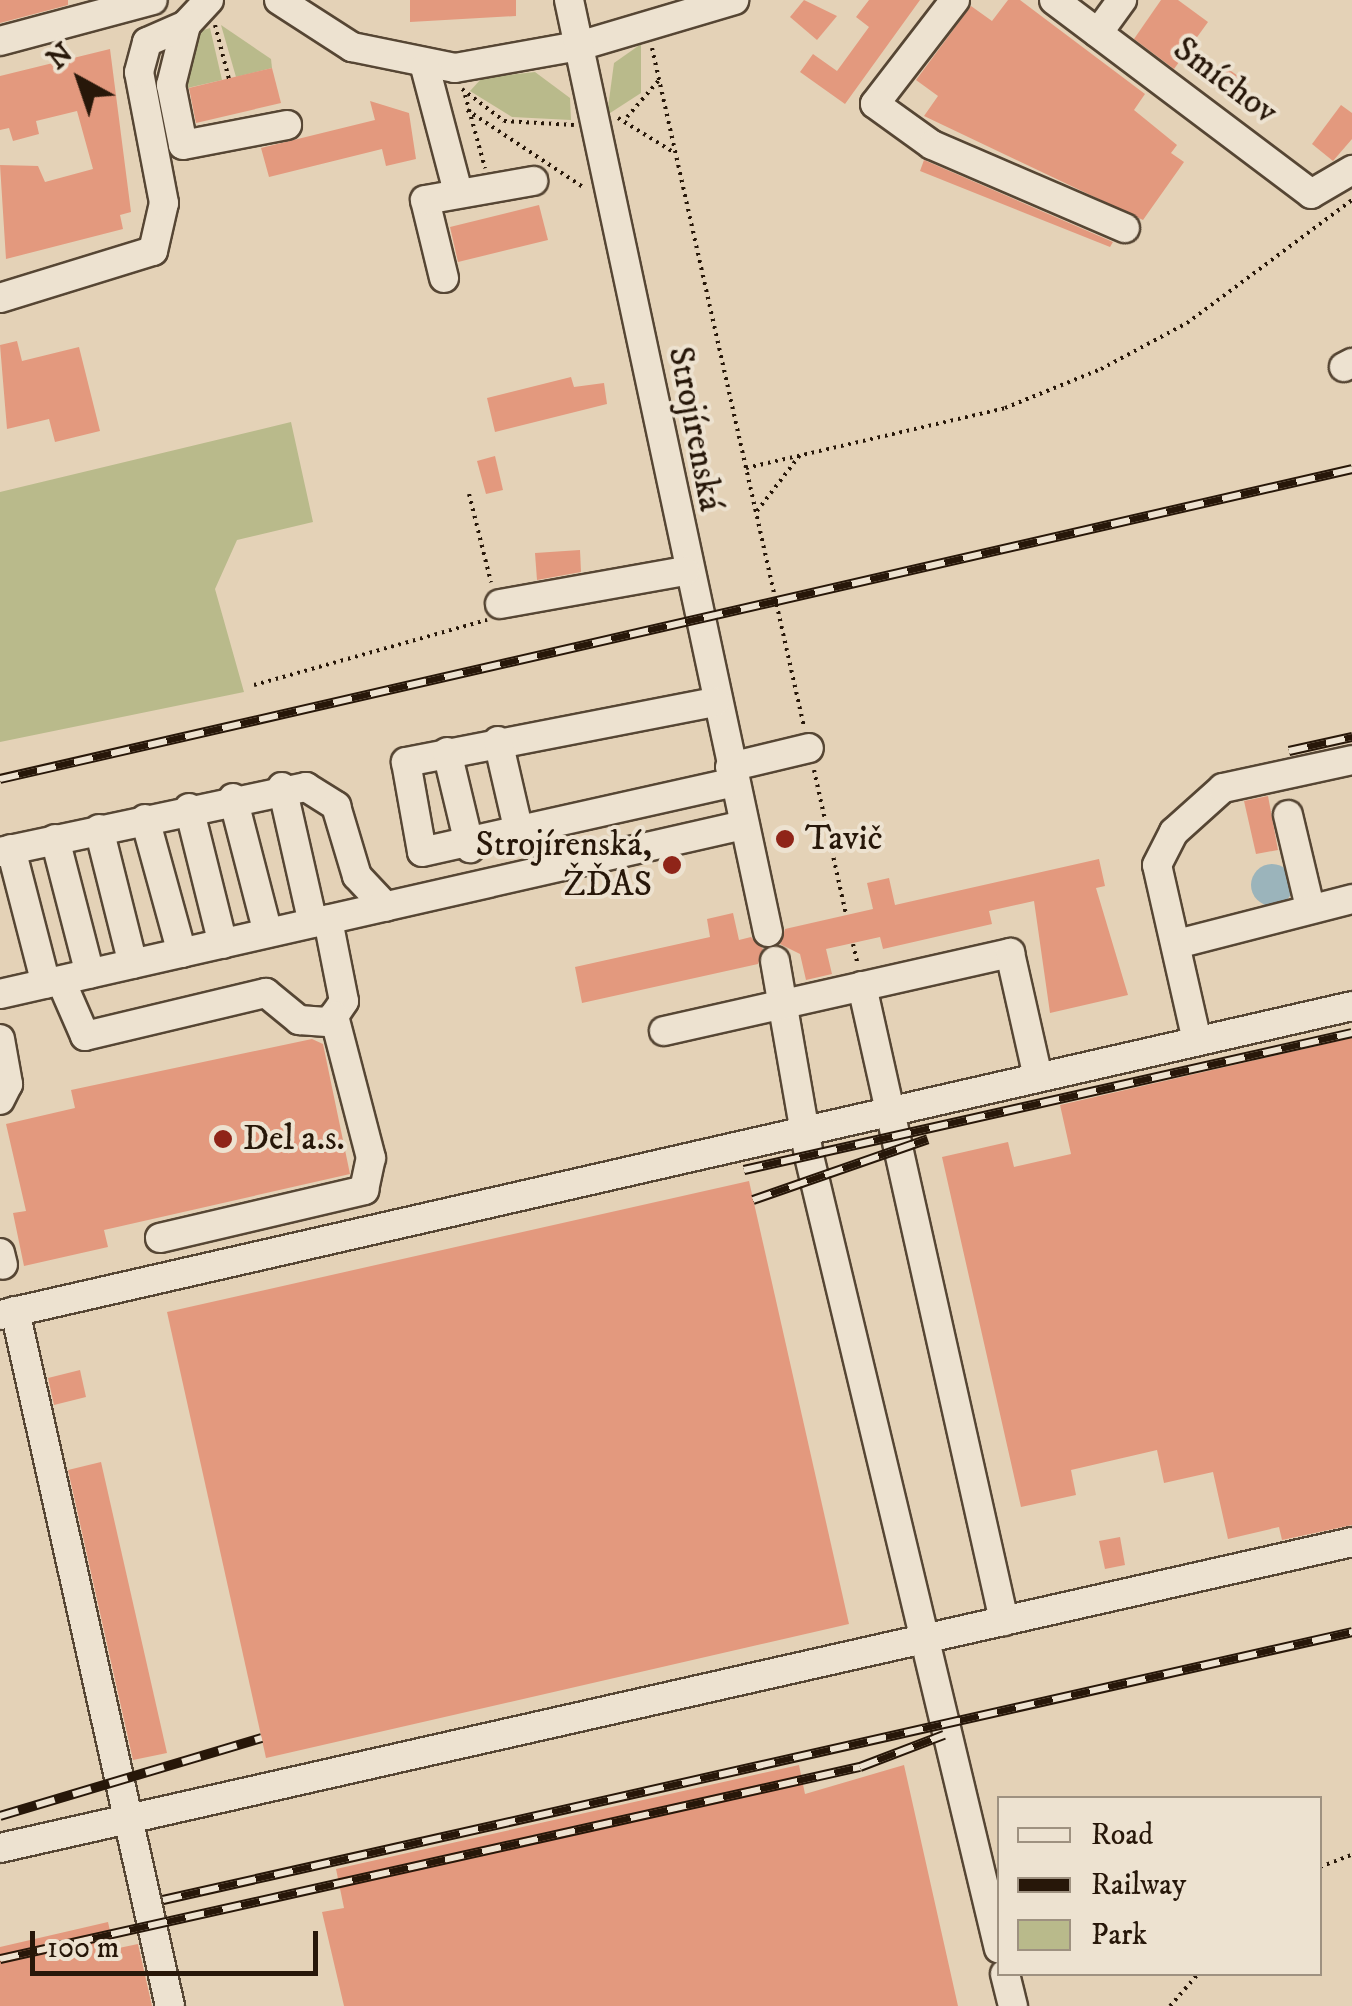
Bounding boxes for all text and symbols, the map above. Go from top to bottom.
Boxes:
street label: Smíchov [1165,28,1285,134]
north arrow [30,30,130,130]
text: N [40,36,80,77]
street label: Strojírenská [658,343,732,515]
place label: Tavič [805,818,883,860]
place label: Strojírenská, ŽĎAS [476,824,652,906]
marker: Tavič [774,828,796,850]
marker: Strojírenská, ŽĎAS [661,854,683,876]
place label: Del a.s. [243,1118,345,1160]
marker: Del a.s. [212,1128,234,1150]
legend [997,1796,1322,1976]
text: Road [1091,1817,1153,1854]
text: Railway [1091,1867,1186,1904]
scale bar [35,1911,322,1973]
text: Park [1091,1917,1147,1954]
text: 100 m [47,1930,119,1967]

